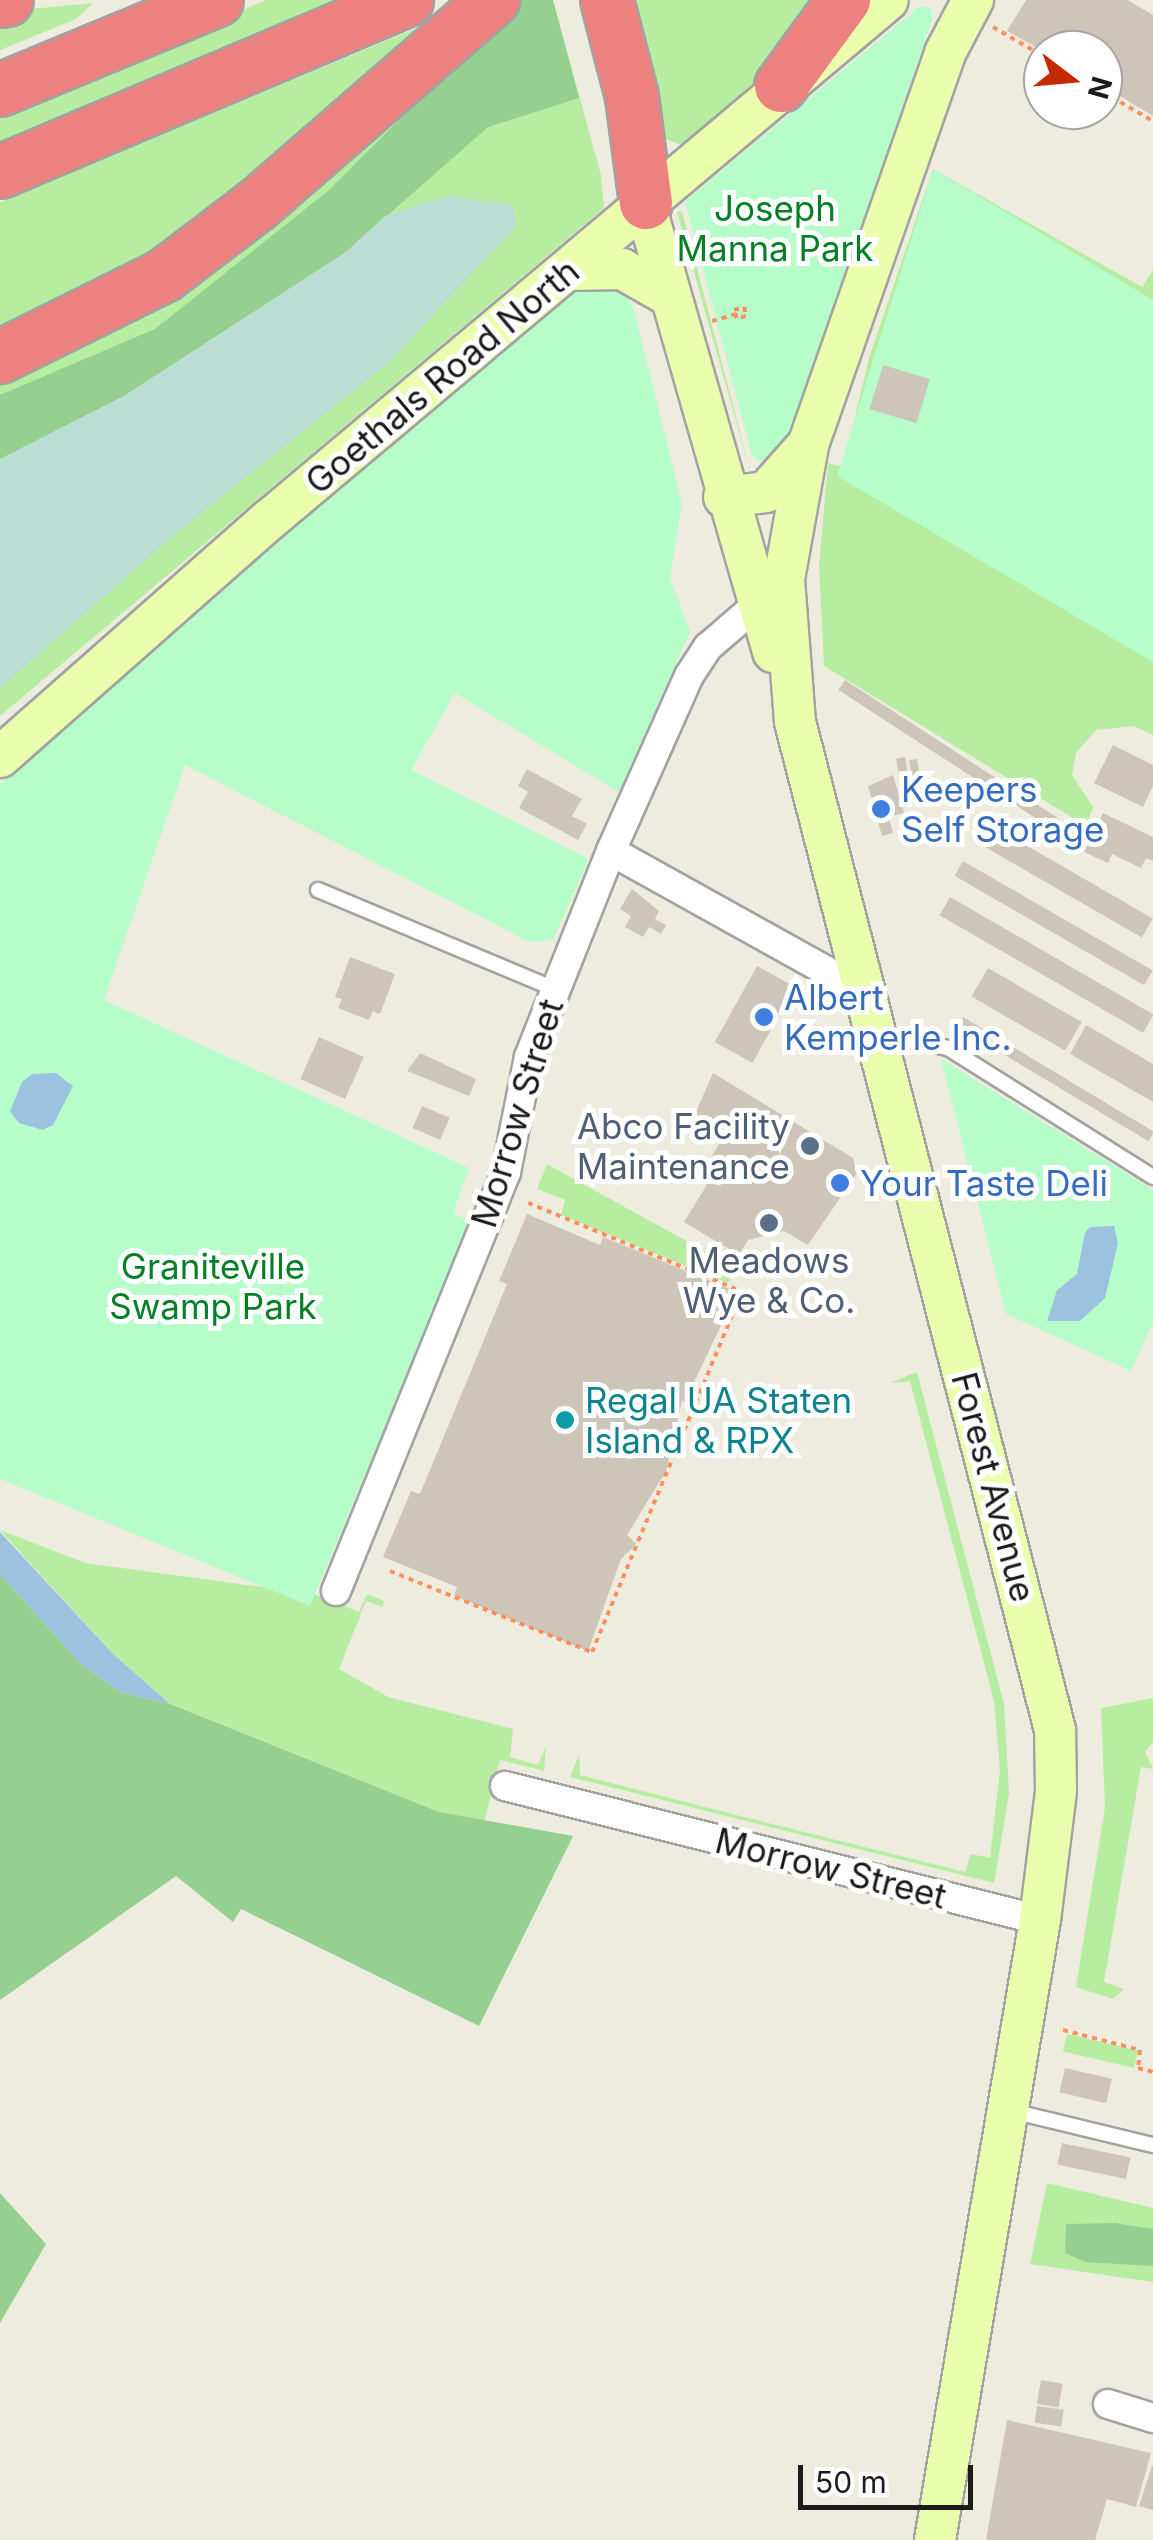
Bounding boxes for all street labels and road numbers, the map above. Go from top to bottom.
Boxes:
street label: Goethals Road North [297,249,587,503]
street label: Morrow Street [462,994,572,1232]
street label: Forest Avenue [943,1368,1045,1606]
street label: Morrow Street [711,1819,951,1917]

